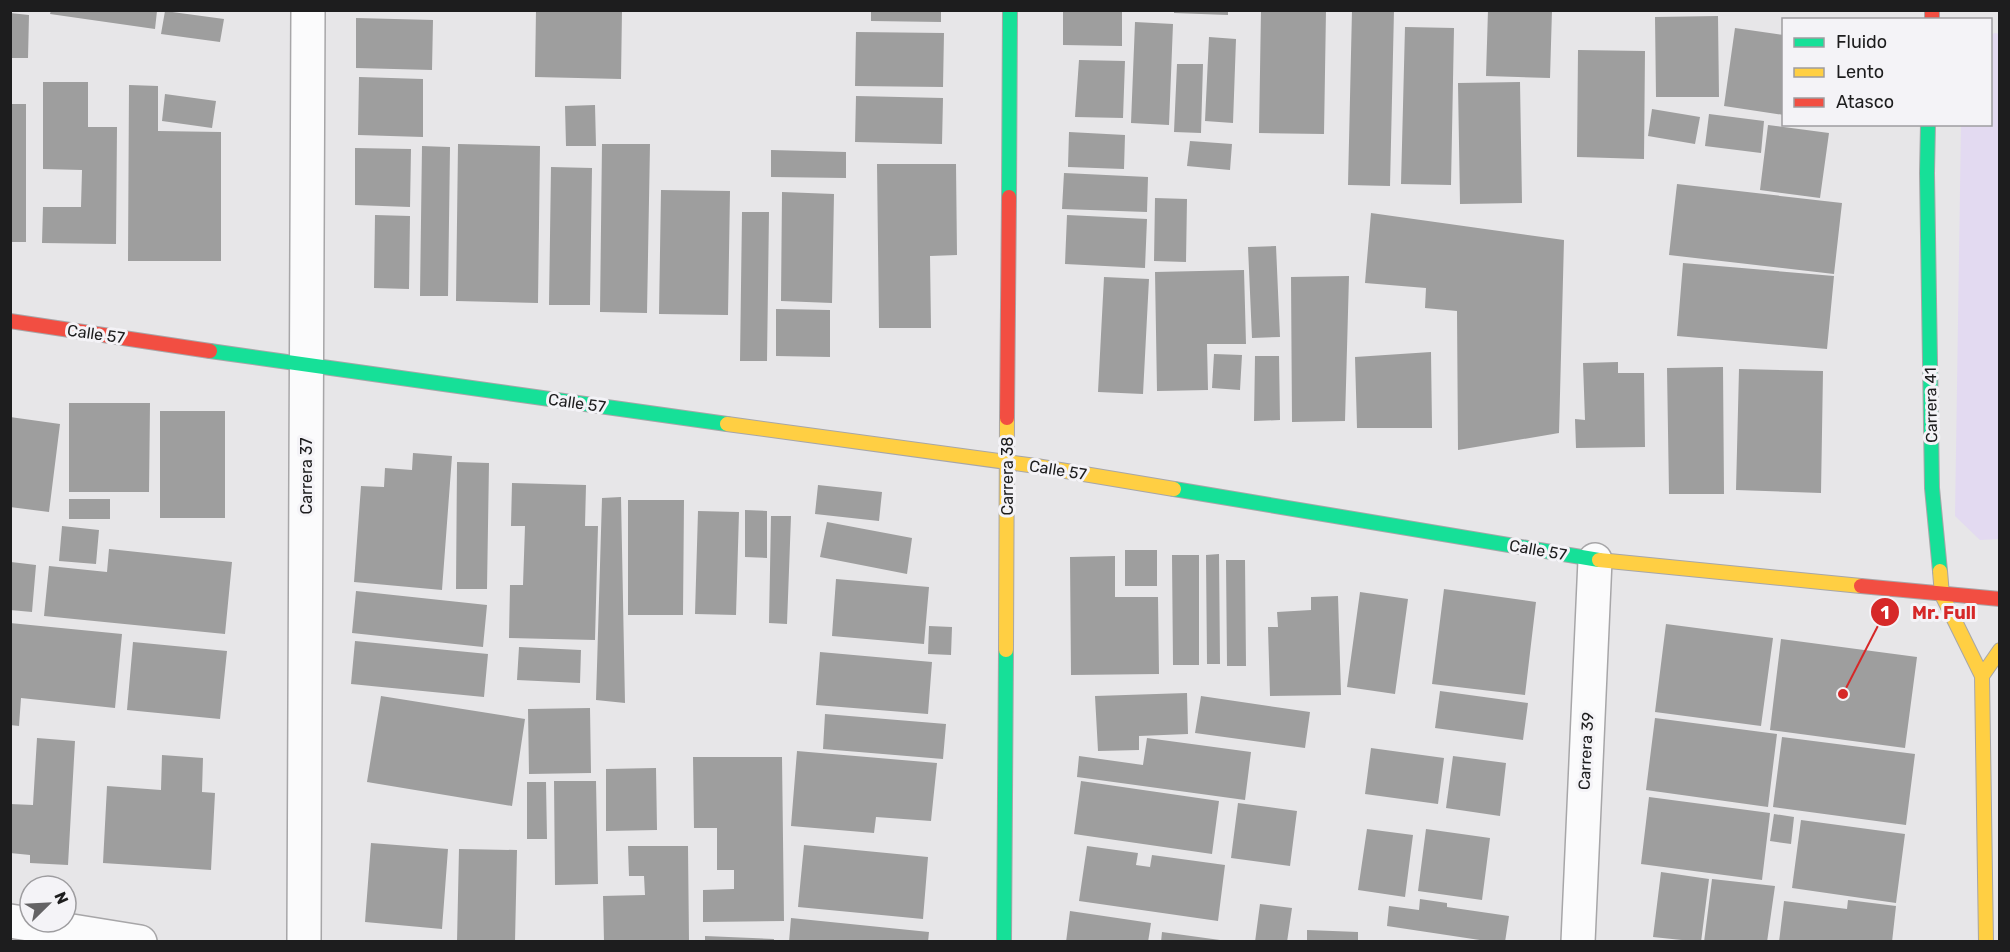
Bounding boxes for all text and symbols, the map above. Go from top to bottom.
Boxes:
legend [1782,18,1992,126]
text: Fluido [1836,31,1887,53]
text: Lento [1836,61,1884,83]
text: Atasco [1836,91,1894,113]
street label: Calle 57 [66,321,126,347]
street label: Carrera 41 [1921,367,1941,443]
street label: Calle 57 [547,390,607,416]
street label: Carrera 38 [998,437,1017,515]
street label: Carrera 37 [297,438,316,514]
street label: Calle 57 [1028,456,1088,484]
street label: Calle 57 [1508,536,1568,564]
callout: Mr. Full [1870,594,1988,630]
text: 1 [1881,602,1889,624]
text: Mr. Full [1912,602,1976,624]
street label: Carrera 39 [1574,711,1598,791]
north arrow [18,874,78,934]
text: N [50,889,72,907]

